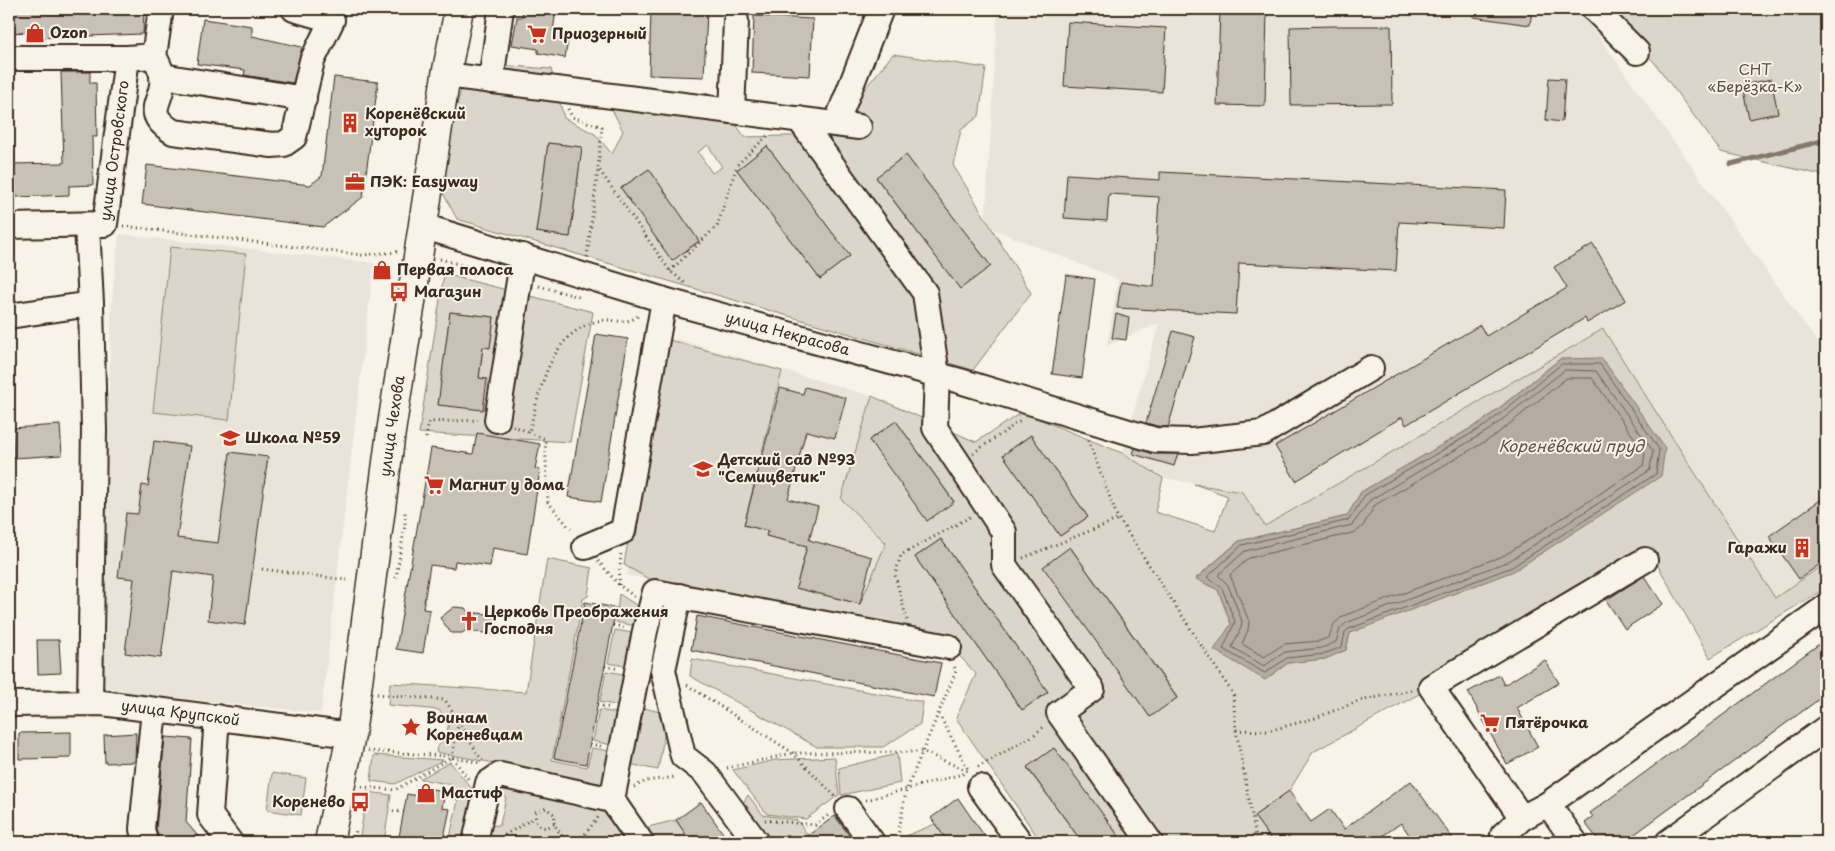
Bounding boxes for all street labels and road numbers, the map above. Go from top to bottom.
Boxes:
street label: улица Островского [93,79,134,222]
street label: улица Некрасова [723,304,853,361]
street label: улица Чехова [372,373,410,478]
street label: улица Крупской [120,693,241,731]

